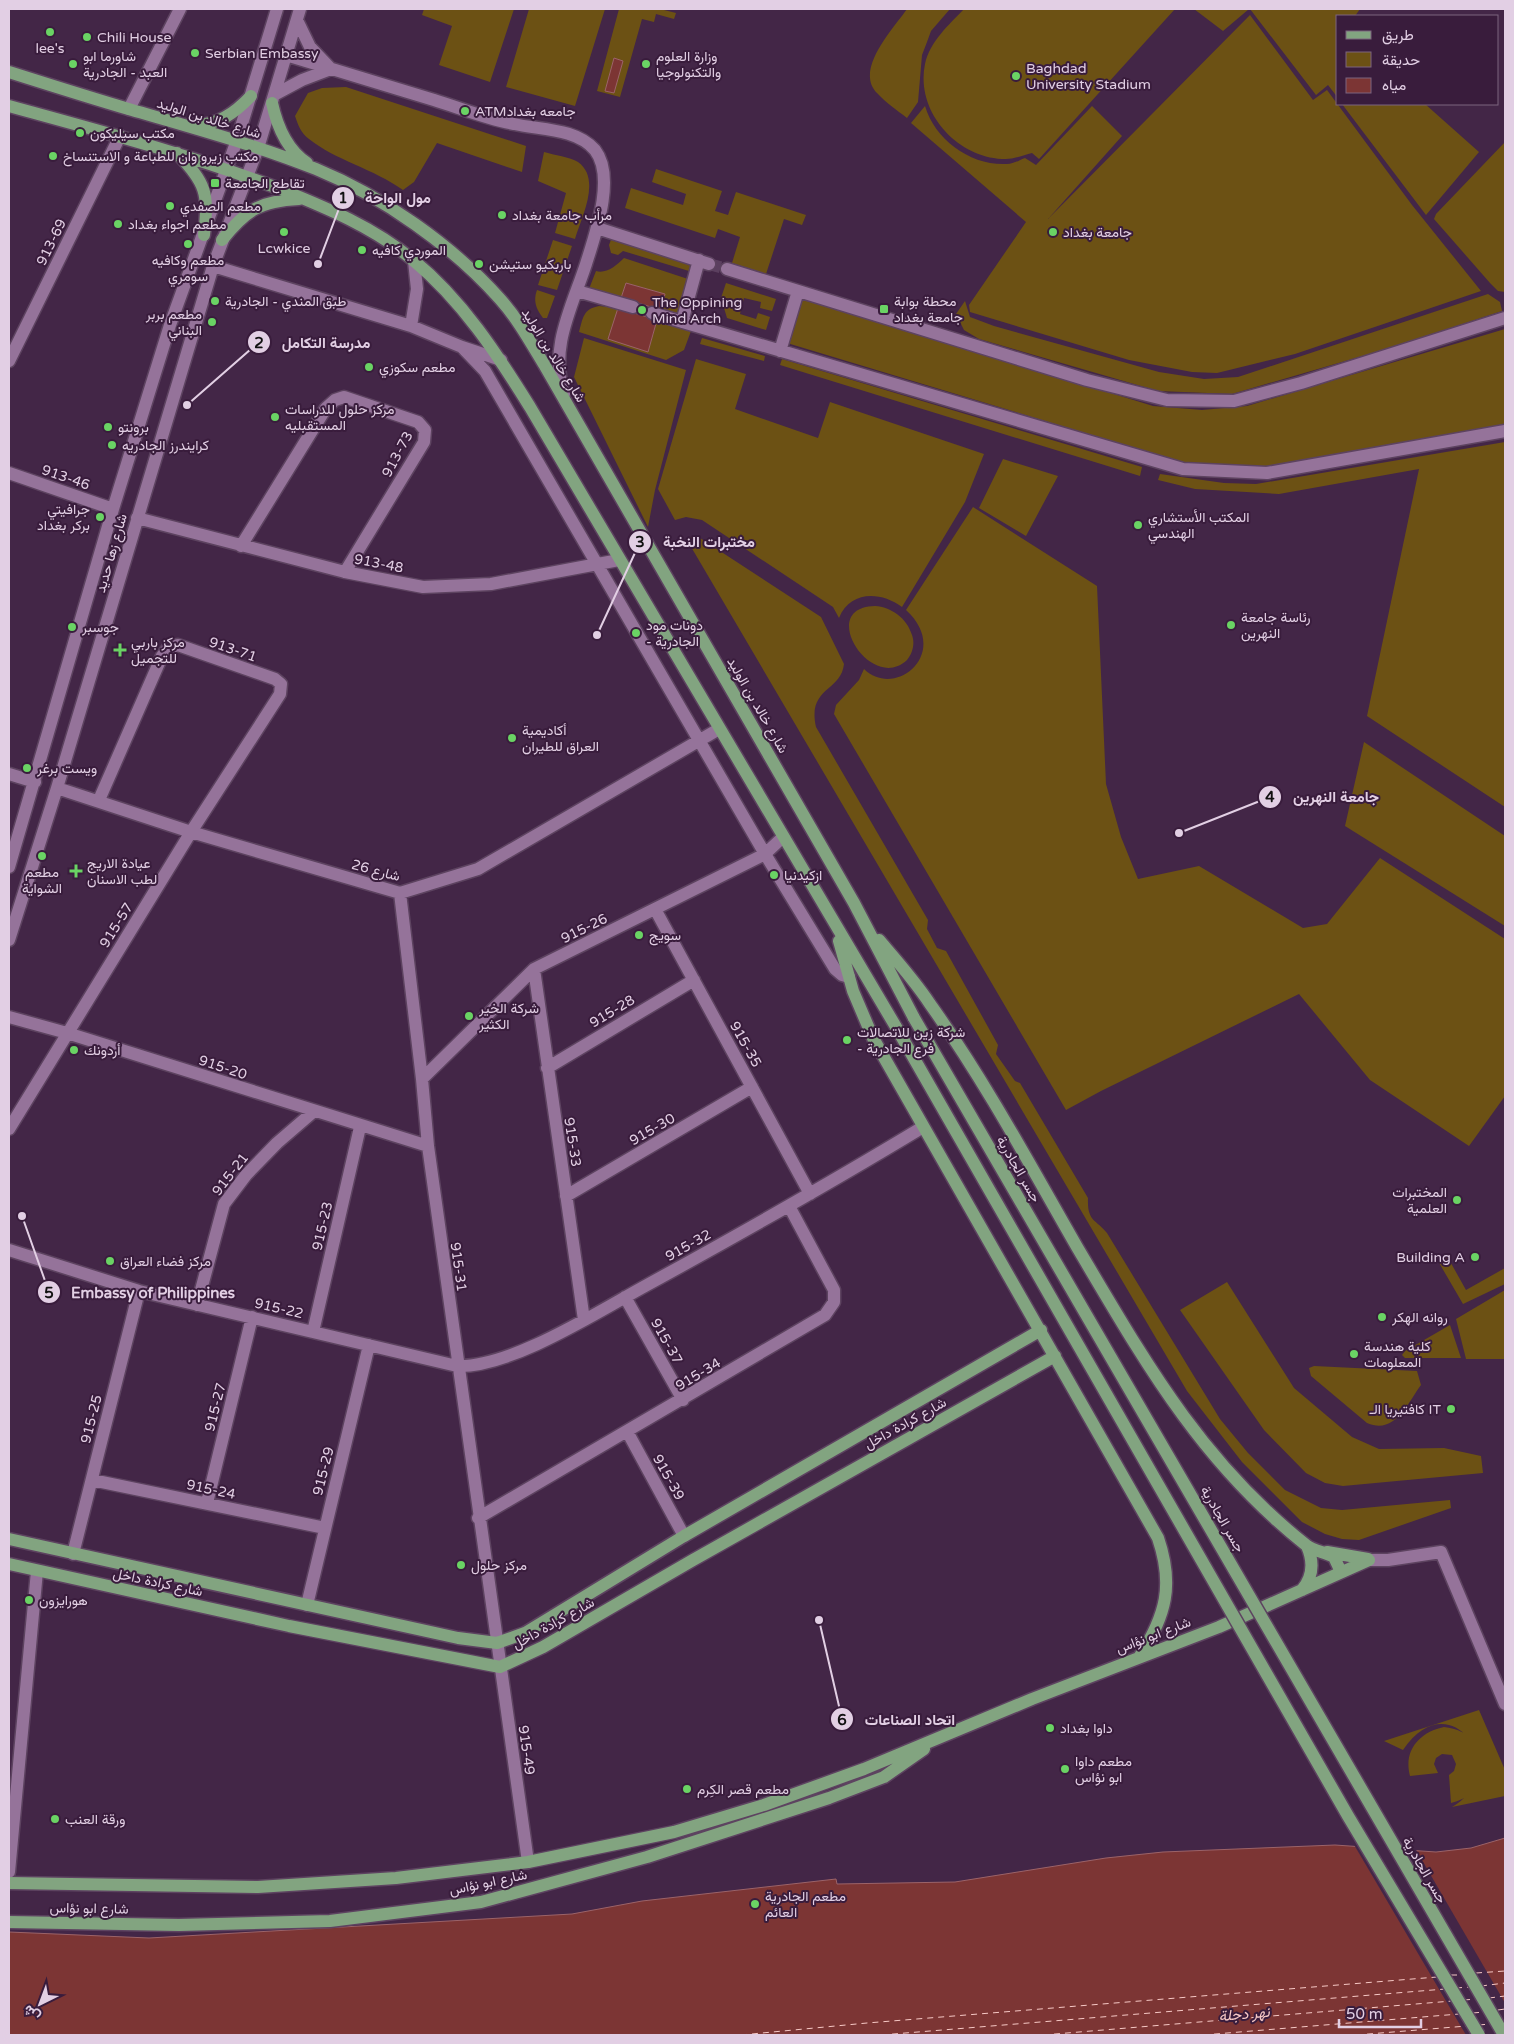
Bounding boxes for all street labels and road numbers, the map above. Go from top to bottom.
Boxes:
street label: شارع خالد بن الوليد [154,95,263,144]
street label: 913-69 [33,216,70,268]
street label: شارع خالد بن الوليد [516,305,589,407]
street label: 913-73 [378,428,417,480]
street label: 913-46 [40,461,92,494]
street label: شارع زها حديد [92,512,133,595]
street label: 913-48 [353,550,405,577]
street label: 913-71 [207,633,259,666]
street label: شارع خالد بن الوليد [722,654,792,757]
street label: شارع 26 [349,856,402,887]
street label: 915-57 [96,900,137,951]
street label: 915-26 [558,910,610,947]
street label: 915-28 [587,991,638,1032]
street label: 915-35 [726,1018,765,1070]
street label: 915-20 [197,1052,249,1083]
street label: 915-30 [626,1110,678,1149]
street label: 915-33 [560,1116,585,1168]
street label: جسر الجادرية [993,1133,1044,1205]
street label: 915-21 [208,1150,252,1199]
street label: 915-23 [309,1200,336,1252]
street label: 915-32 [662,1226,714,1265]
street label: 915-31 [447,1241,470,1293]
street label: 915-22 [253,1295,305,1322]
street label: 915-37 [647,1315,686,1367]
street label: 915-34 [673,1354,724,1395]
street label: 915-27 [201,1381,230,1433]
street label: 915-25 [77,1393,106,1445]
street label: شارع كرادة داخل [861,1394,950,1455]
street label: 915-29 [309,1445,338,1497]
street label: 915-39 [649,1451,688,1503]
street label: 915-24 [185,1476,237,1503]
street label: جسر الجادرية [1197,1483,1248,1555]
street label: شارع كرادة داخل [111,1565,204,1602]
street label: شارع كرادة داخل [509,1594,598,1655]
street label: شارع ابو نؤاس [1113,1613,1194,1659]
street label: 915-49 [515,1724,538,1776]
street label: جسر الجادرية [1399,1834,1450,1906]
street label: شارع ابو نؤاس [448,1866,529,1901]
street label: شارع ابو نؤاس [49,1899,129,1920]

